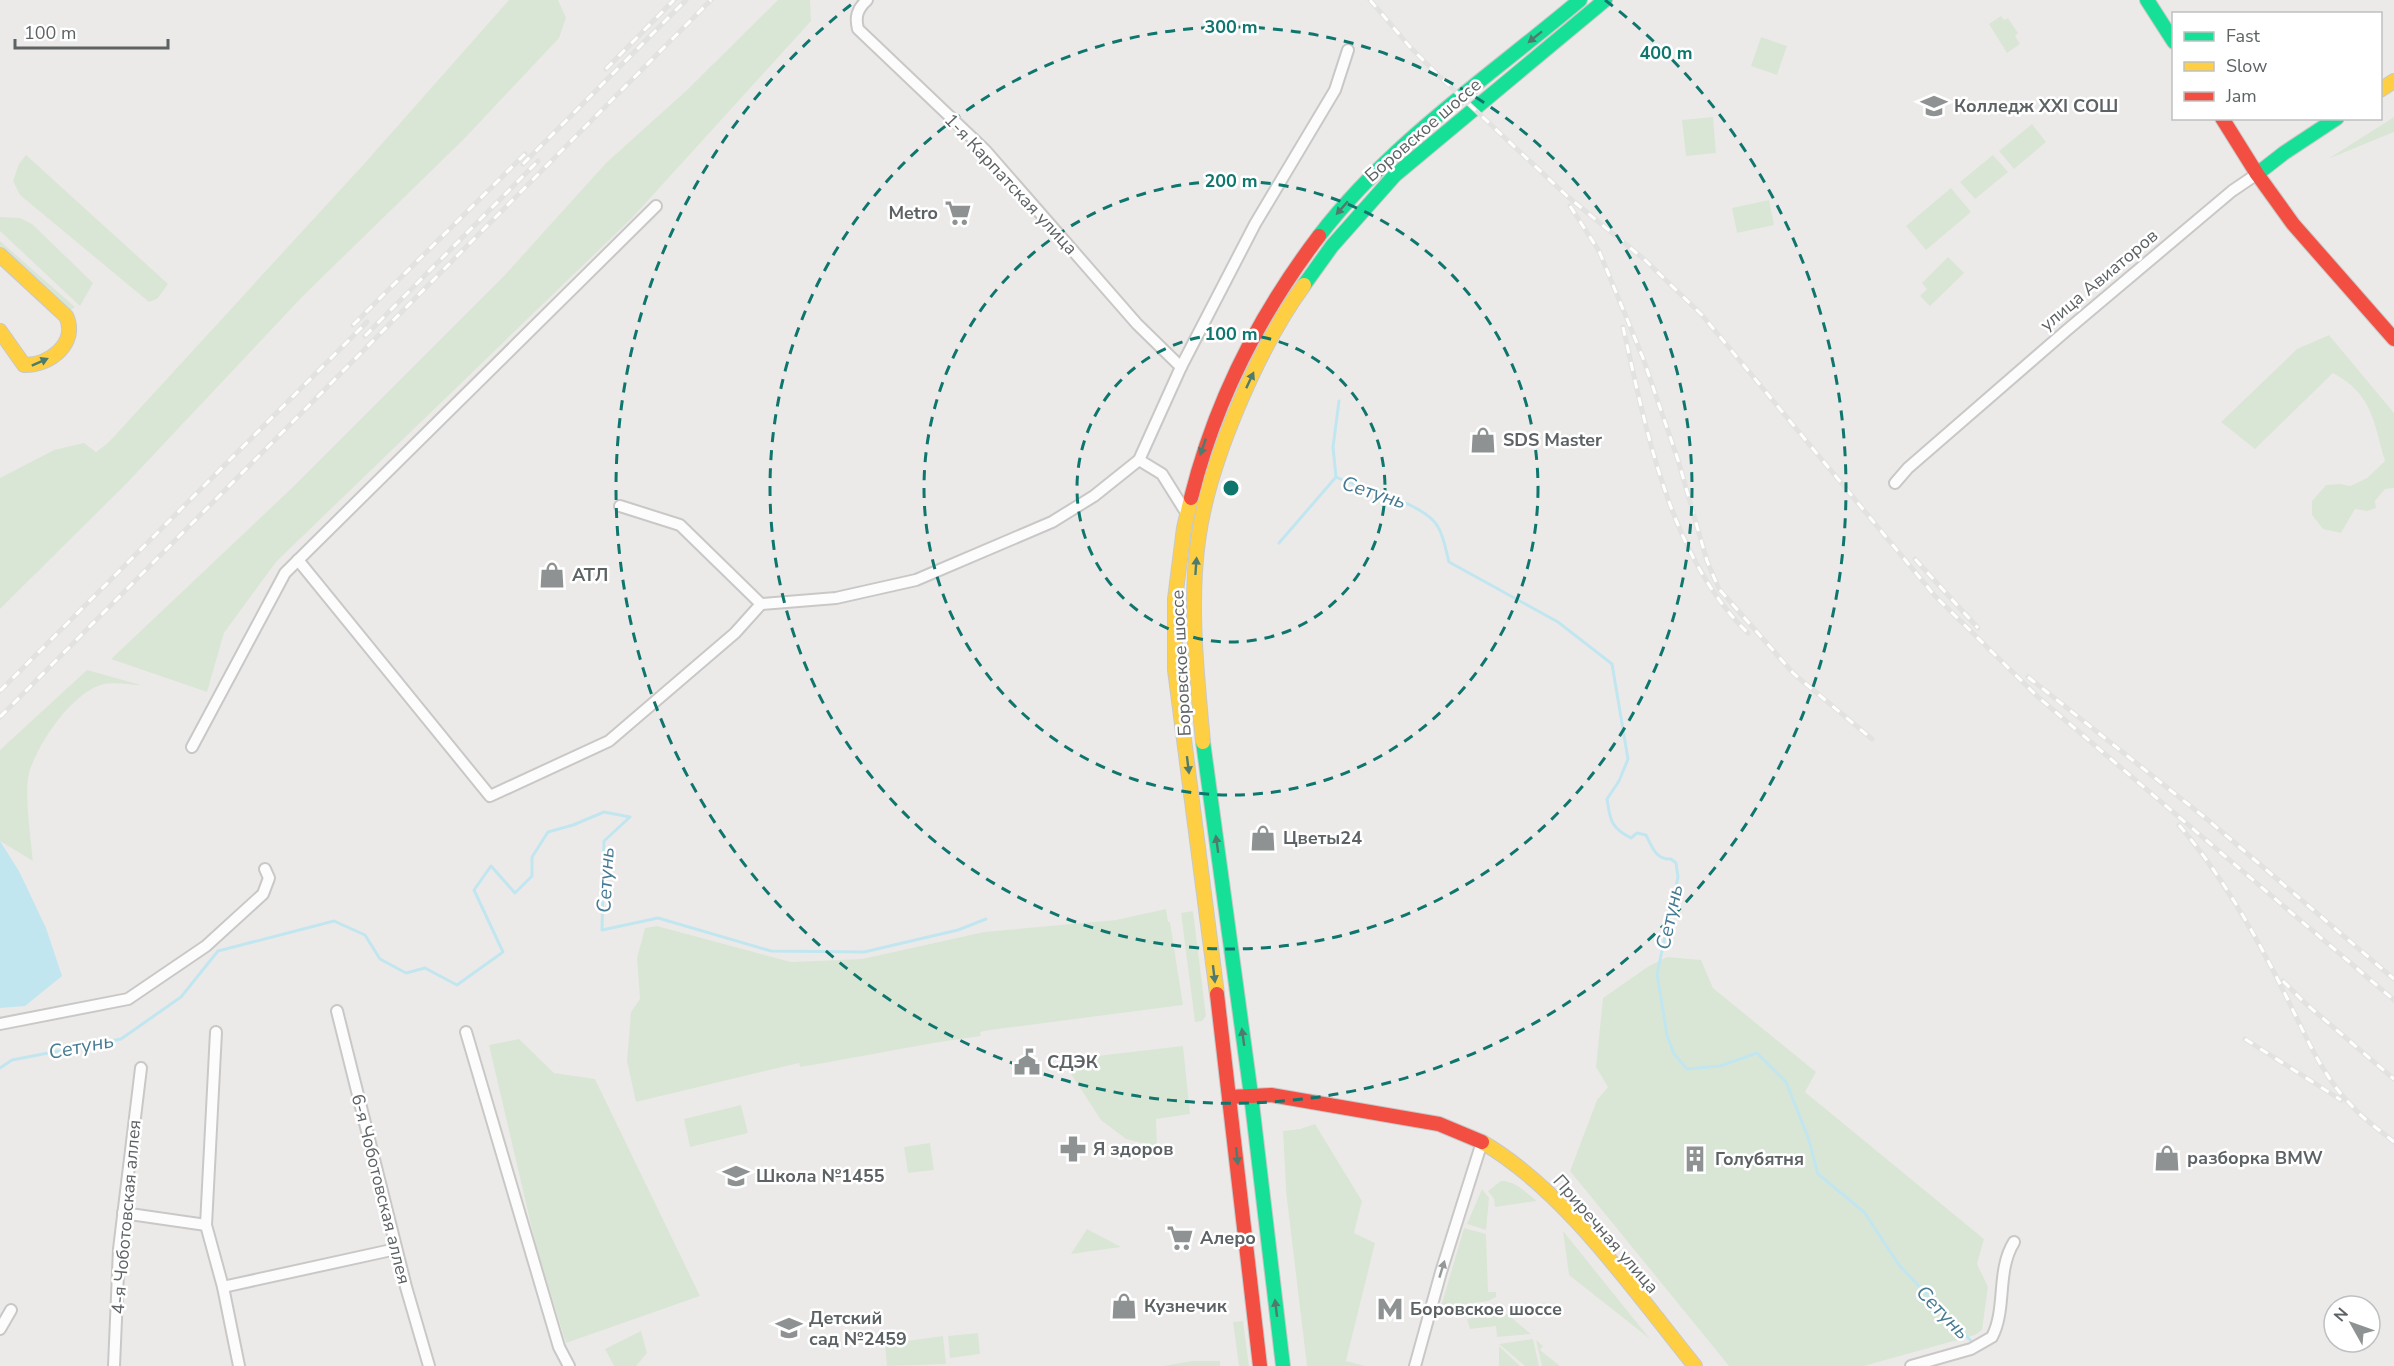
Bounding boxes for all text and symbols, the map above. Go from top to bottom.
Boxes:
scale bar [15,12,168,50]
legend [2172,12,2382,120]
text: 300 m [1204,15,1258,39]
text: 100 m [24,21,76,45]
text: Fast [2226,24,2261,48]
one-way arrow [1527,31,1543,44]
text: 400 m [1639,41,1693,65]
text: Slow [2226,54,2267,78]
street label: Боровское шоссе [1360,73,1486,187]
text: Jam [2225,84,2257,108]
school or university icon: Колледж XXI СОШ [1919,91,1949,121]
place label: Колледж XXI СОШ [1954,94,2118,118]
street label: 1-я Карпатская улица [939,108,1083,260]
text: 200 m [1204,169,1258,193]
supermarket icon: Metro [943,198,973,228]
one-way arrow [1336,200,1349,215]
place label: Metro [888,201,938,225]
street label: улица Авиаторов [2035,224,2163,336]
text: 100 m [1204,322,1258,346]
one-way arrow [31,357,49,367]
one-way arrow [1245,372,1254,389]
shop icon: SDS Master [1468,425,1498,455]
place label: SDS Master [1503,428,1602,452]
one-way arrow [1198,439,1208,457]
water label: Сетунь [1338,469,1409,516]
centre of rings [1221,478,1241,498]
one-way arrow [1192,557,1201,576]
shop icon: АТЛ [537,560,567,590]
place label: АТЛ [572,563,608,587]
street label: Боровское шоссе [1165,589,1197,737]
one-way arrow [1183,755,1192,774]
shop icon: Цветы24 [1248,823,1278,853]
place label: Цветы24 [1283,826,1362,850]
one-way arrow [1212,835,1221,854]
water label: Сетунь [590,846,621,914]
water label: Сетунь [1649,882,1690,952]
one-way arrow [1210,965,1219,984]
water label: Сетунь [46,1027,116,1066]
one-way arrow [1238,1028,1247,1047]
public building icon: СДЭК [1012,1047,1042,1077]
place label: СДЭК [1047,1050,1099,1074]
street label: 6-я Чоботовская аллея [346,1091,416,1287]
street label: 4-я Чоботовская аллея [106,1119,146,1315]
pharmacy icon: Я здоров [1058,1134,1088,1164]
place label: Я здоров [1093,1137,1173,1161]
shop icon: разборка BMW [2152,1143,2182,1173]
building icon: Голубятня [1680,1144,1710,1174]
one-way arrow [1232,1146,1242,1165]
place label: разборка BMW [2187,1146,2323,1170]
place label: Голубятня [1715,1147,1804,1171]
school or university icon: Школа №1455 [721,1161,751,1191]
place label: Школа №1455 [756,1164,885,1188]
street label: Приречная улица [1548,1170,1664,1298]
supermarket icon: Алеро [1165,1223,1195,1253]
place label: Алеро [1200,1226,1256,1250]
one-way arrow [1438,1260,1447,1278]
water label: Сетунь [1910,1279,1975,1345]
shop icon: Кузнечик [1109,1291,1139,1321]
place label: Кузнечик [1144,1294,1228,1318]
metro station icon: Боровское шоссе [1375,1294,1405,1324]
north arrow [2322,1294,2382,1354]
place label: Боровское шоссе [1410,1297,1562,1321]
one-way arrow [1272,1298,1281,1317]
text: N [2329,1303,2354,1327]
place label: Детский сад №2459 [809,1306,907,1351]
school or university icon: Детский сад №2459 [774,1313,804,1343]

